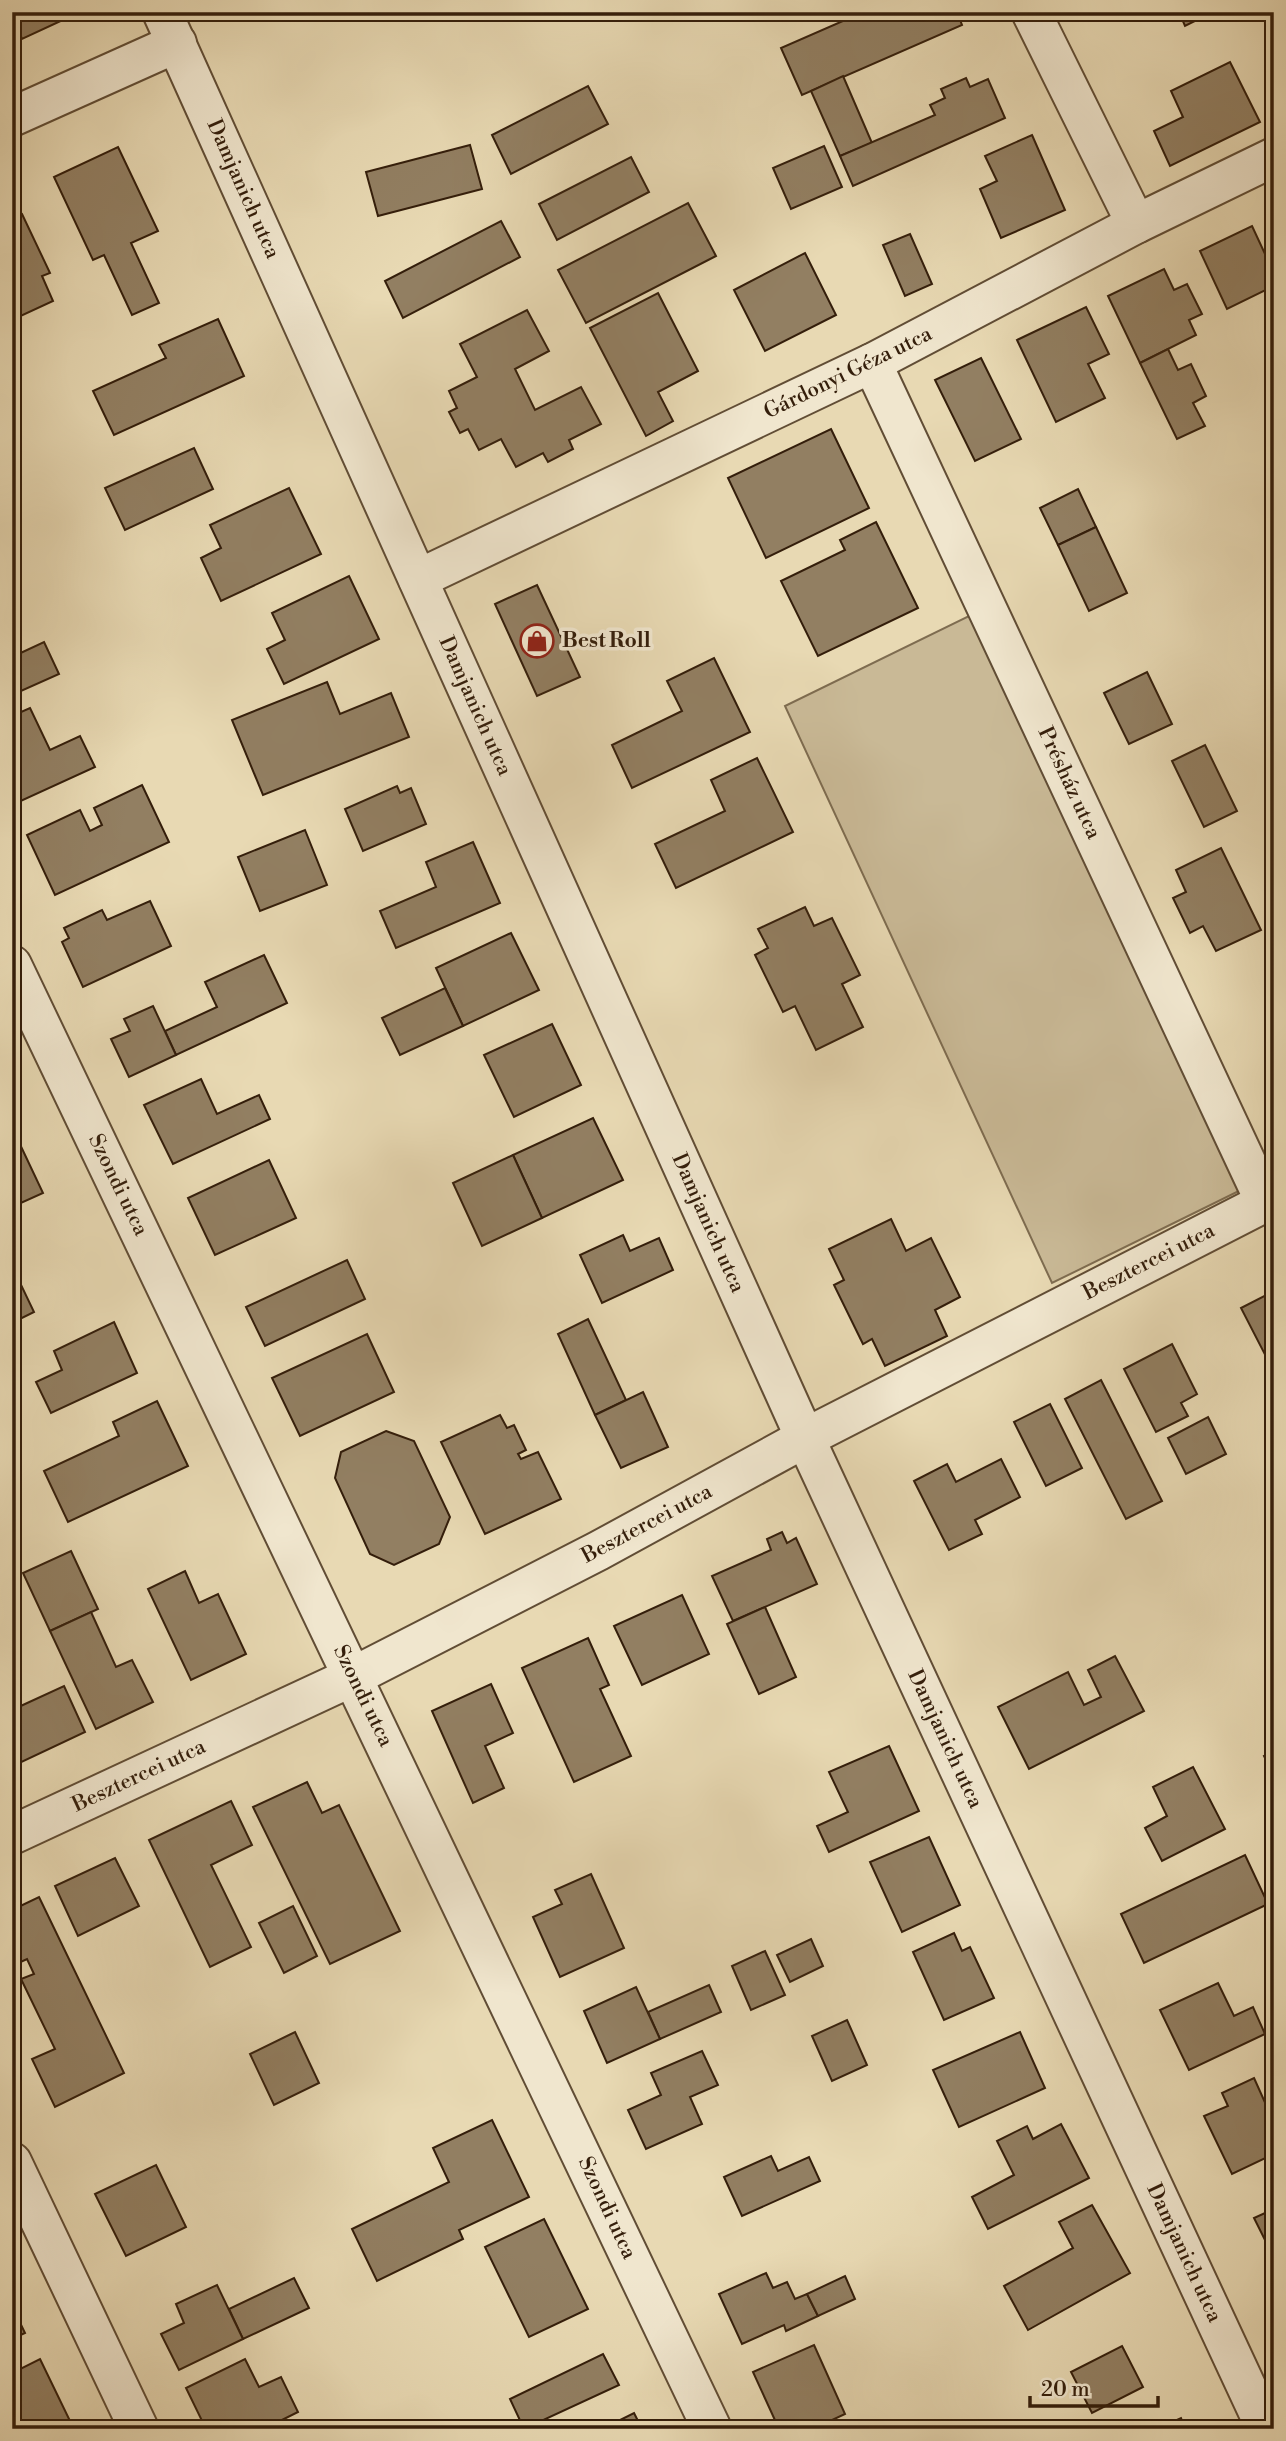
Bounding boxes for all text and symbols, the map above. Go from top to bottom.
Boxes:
street label: Damjanich utca [201,115,286,263]
street label: Gárdonyi Géza utca [760,321,937,425]
shop icon: Best Roll [518,622,556,660]
place label: Best Roll [562,628,651,654]
street label: Damjanich utca [433,632,518,780]
street label: Présház utca [1032,723,1107,844]
street label: Szondi utca [82,1130,154,1240]
street label: Damjanich utca [666,1149,751,1297]
street label: Besztercei utca [1078,1218,1219,1307]
street label: Besztercei utca [576,1479,717,1570]
street label: Szondi utca [327,1641,399,1751]
street label: Damjanich utca [902,1666,989,1813]
street label: Besztercei utca [67,1734,210,1819]
street label: Szondi utca [572,2153,642,2264]
street label: Damjanich utca [1141,2180,1228,2327]
scale bar [1030,2364,1158,2408]
text: 20 m [1041,2377,1090,2403]

